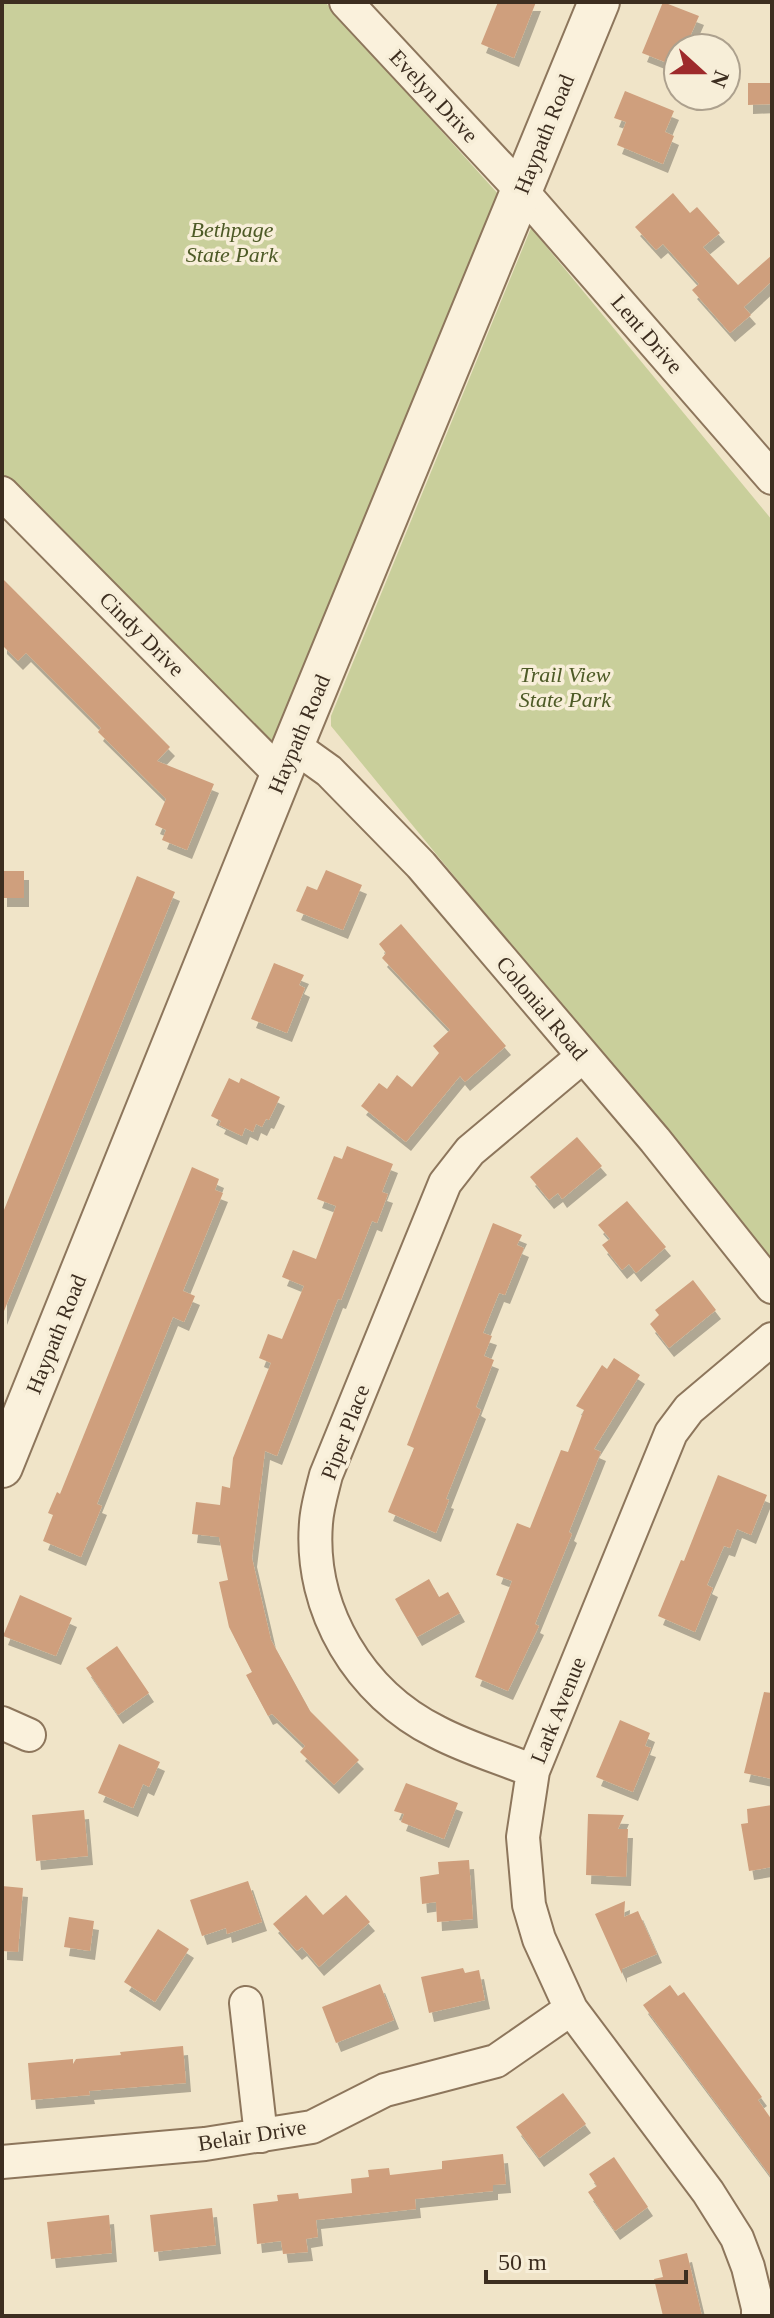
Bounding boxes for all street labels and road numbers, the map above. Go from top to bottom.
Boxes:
street label: Evelyn Drive [385,44,483,148]
street label: Haypath Road [509,71,579,197]
street label: Lent Drive [606,290,688,378]
street label: Cindy Drive [94,586,190,682]
street label: Haypath Road [263,671,335,797]
street label: Colonial Road [491,951,593,1065]
street label: Haypath Road [21,1271,91,1397]
street label: Piper Place [315,1381,375,1483]
street label: Lark Avenue [525,1653,591,1767]
street label: Belair Drive [196,2114,308,2156]

